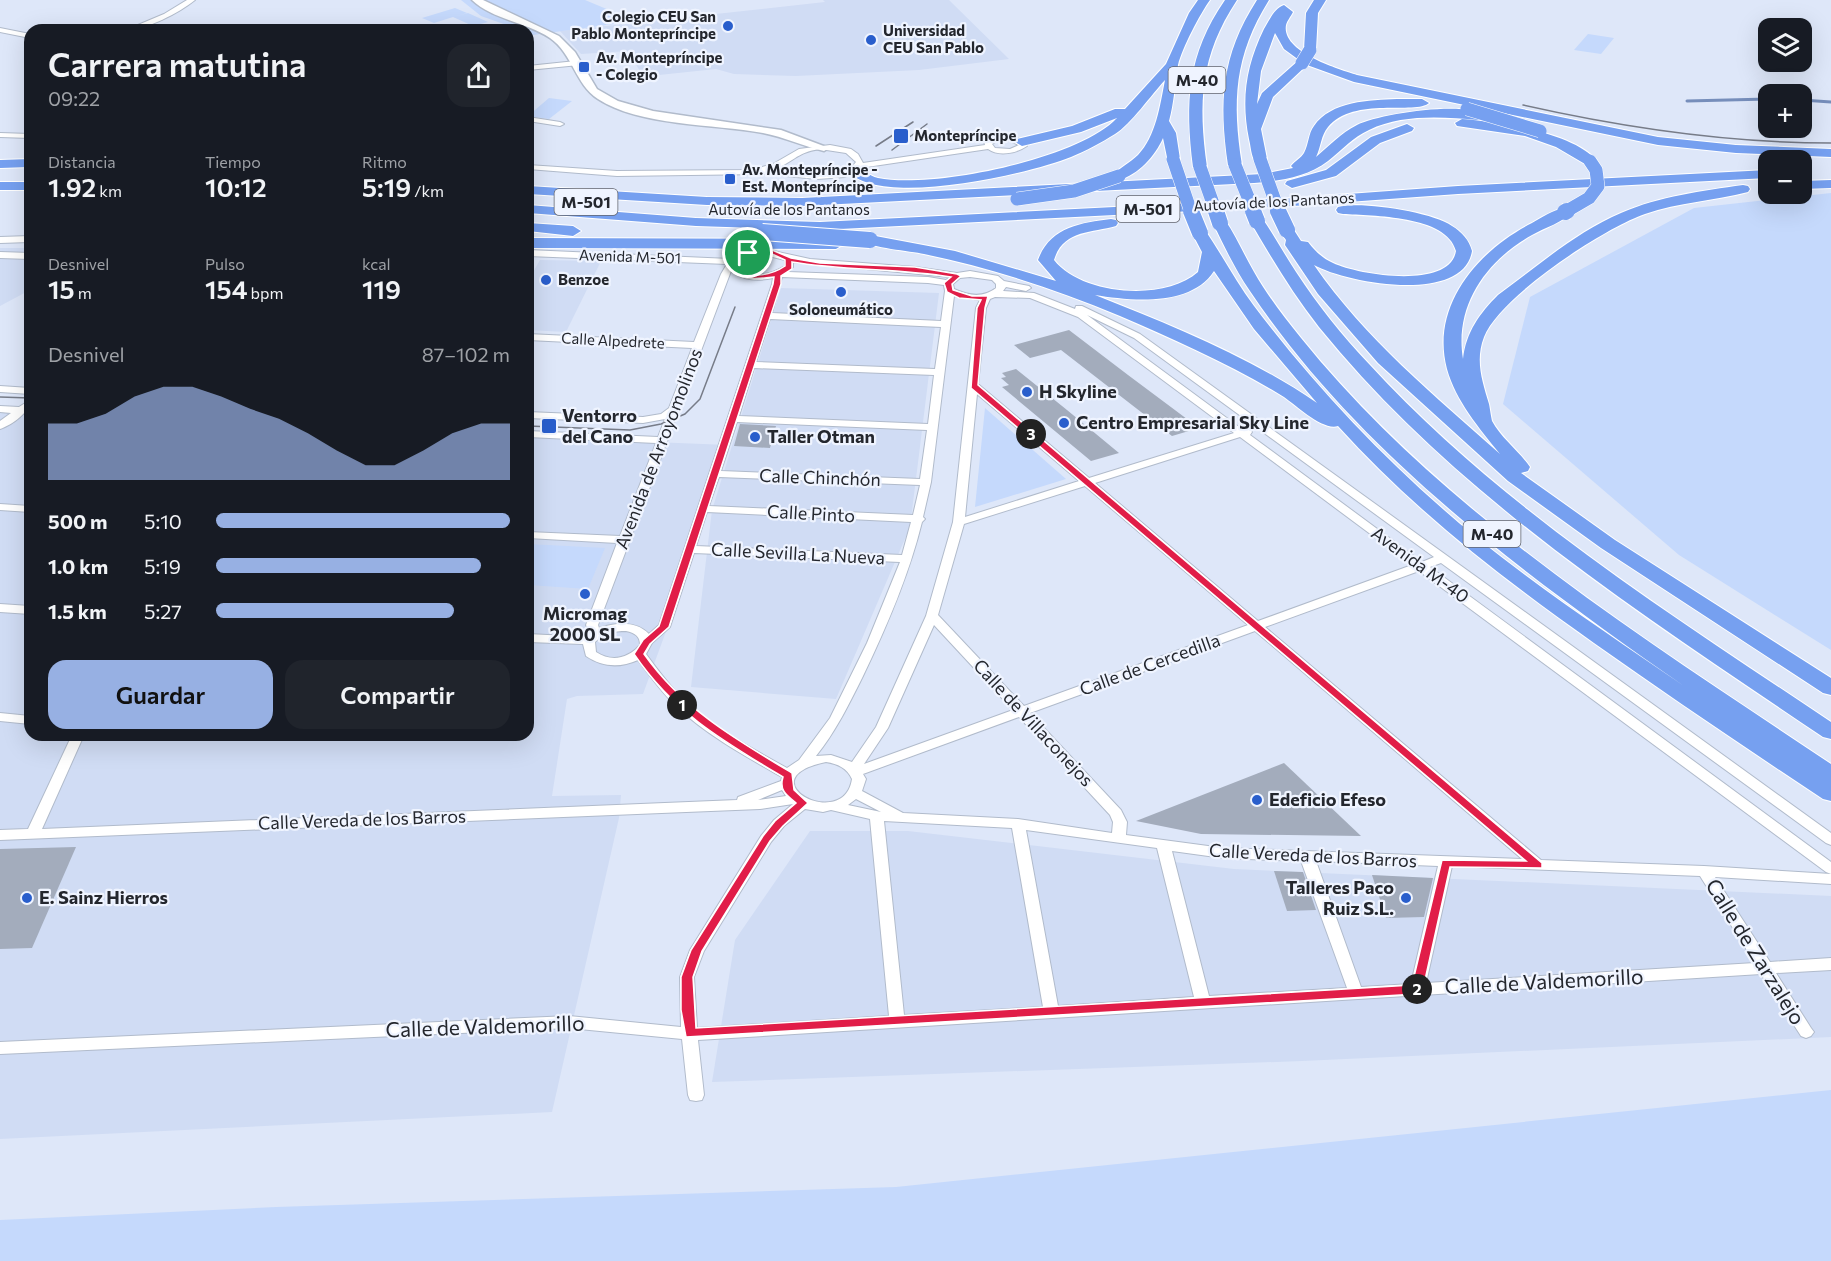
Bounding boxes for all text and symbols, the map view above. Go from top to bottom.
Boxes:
place label: Colegio CEU San Pablo Montepríncipe [571,7,716,42]
map controls [1758,18,1812,204]
button: layers [1758,18,1812,72]
marker: Colegio CEU San Pablo Montepríncipe [721,19,735,33]
place label: Universidad CEU San Pablo [883,21,984,56]
marker: Universidad CEU San Pablo [864,33,878,47]
text: Carrera matutina [48,43,307,84]
button: share [447,44,510,107]
place label: Av. Montepríncipe - Colegio [596,48,723,83]
marker: Av. Montepríncipe - Colegio [577,60,591,74]
road number: M-40 [1168,67,1226,93]
button: + [1758,84,1812,138]
text: 09:22 [48,86,100,110]
place label: Montepríncipe [914,126,1016,144]
marker: Montepríncipe [892,127,910,145]
button: − [1758,150,1812,204]
text: Distancia [48,152,116,171]
text: Tiempo [205,152,261,171]
text: Ritmo [362,152,407,171]
place label: Av. Montepríncipe - Est. Montepríncipe [742,160,878,195]
text: 1.92 [48,171,96,202]
text: 10:12 [205,171,267,202]
text: 5:19 [362,171,411,202]
marker: Av. Montepríncipe - Est. Montepríncipe [723,172,737,186]
text: km [96,181,122,200]
text: /km [411,181,444,200]
street label: Autovía de los Pantanos [1193,188,1355,214]
road number: M-501 [554,189,618,215]
road number: M-501 [1116,196,1180,222]
street label: Autovía de los Pantanos [708,200,870,218]
pin [722,227,773,278]
icon: arrive [731,236,764,269]
street label: Avenida M-501 [579,245,682,267]
text: Desnivel [48,254,109,273]
text: Pulso [205,254,245,273]
text: kcal [362,254,391,273]
place label: Benzoe [558,270,609,288]
text: 15 [48,273,75,304]
text: 154 [205,273,247,304]
text: 119 [362,273,401,304]
marker: Benzoe [539,273,553,287]
text: m [75,283,92,302]
text: bpm [247,283,283,302]
marker: Soloneumático [834,285,848,299]
place label: Soloneumático [789,300,893,318]
street label: Calle Alpedrete [561,328,665,352]
text: Desnivel [48,342,125,366]
text: 87–102 m [422,342,510,366]
street label: Avenida de Arroyomolinos [610,345,707,552]
place label: H Skyline [1039,380,1117,402]
marker: H Skyline [1020,385,1034,399]
place label: Ventorro del Cano [562,404,637,447]
place label: Centro Empresarial Sky Line [1076,411,1309,433]
marker: Centro Empresarial Sky Line [1057,416,1071,430]
marker: Ventorro del Cano [540,417,558,435]
pin: 3 [1016,419,1046,449]
text: 3 [1026,424,1036,443]
place label: Taller Otman [767,425,875,447]
marker: Taller Otman [748,430,762,444]
street label: Calle Chinchón [759,464,881,490]
street label: Calle Pinto [766,500,856,526]
text: 500 m [48,509,108,533]
text: 5:10 [144,509,182,533]
street label: Avenida M-40 [1367,521,1474,607]
road number: M-40 [1464,521,1520,547]
street label: Calle Sevilla La Nueva [711,537,886,569]
text: 1.0 km [48,554,108,578]
text: 5:19 [144,554,181,578]
marker: Micromag 2000 SL [578,587,592,601]
text: 1.5 km [48,599,107,623]
text: 5:27 [144,599,182,623]
place label: Micromag 2000 SL [543,602,627,645]
street label: Calle de Cercedilla [1076,628,1223,700]
street label: Calle de Villaconejos [969,654,1098,790]
button: Guardar [48,660,273,729]
button: Compartir [285,660,510,729]
pin: 1 [667,690,697,720]
text: 1 [678,695,686,714]
place label: Edeficio Efeso [1269,788,1386,810]
marker: Edeficio Efeso [1250,793,1264,807]
street label: Calle Vereda de los Barros [258,804,466,834]
street label: Calle Vereda de los Barros [1209,839,1418,871]
street label: Calle de Zarzalejo [1701,874,1811,1029]
place label: Talleres Paco Ruiz S.L. [1286,876,1394,919]
place label: E. Sainz Hierros [39,886,168,908]
marker: E. Sainz Hierros [20,891,34,905]
marker: Talleres Paco Ruiz S.L. [1399,891,1413,905]
street label: Calle de Valdemorillo [1444,963,1644,998]
pin: 2 [1402,974,1432,1004]
text: 2 [1412,979,1422,998]
street label: Calle de Valdemorillo [385,1010,585,1041]

